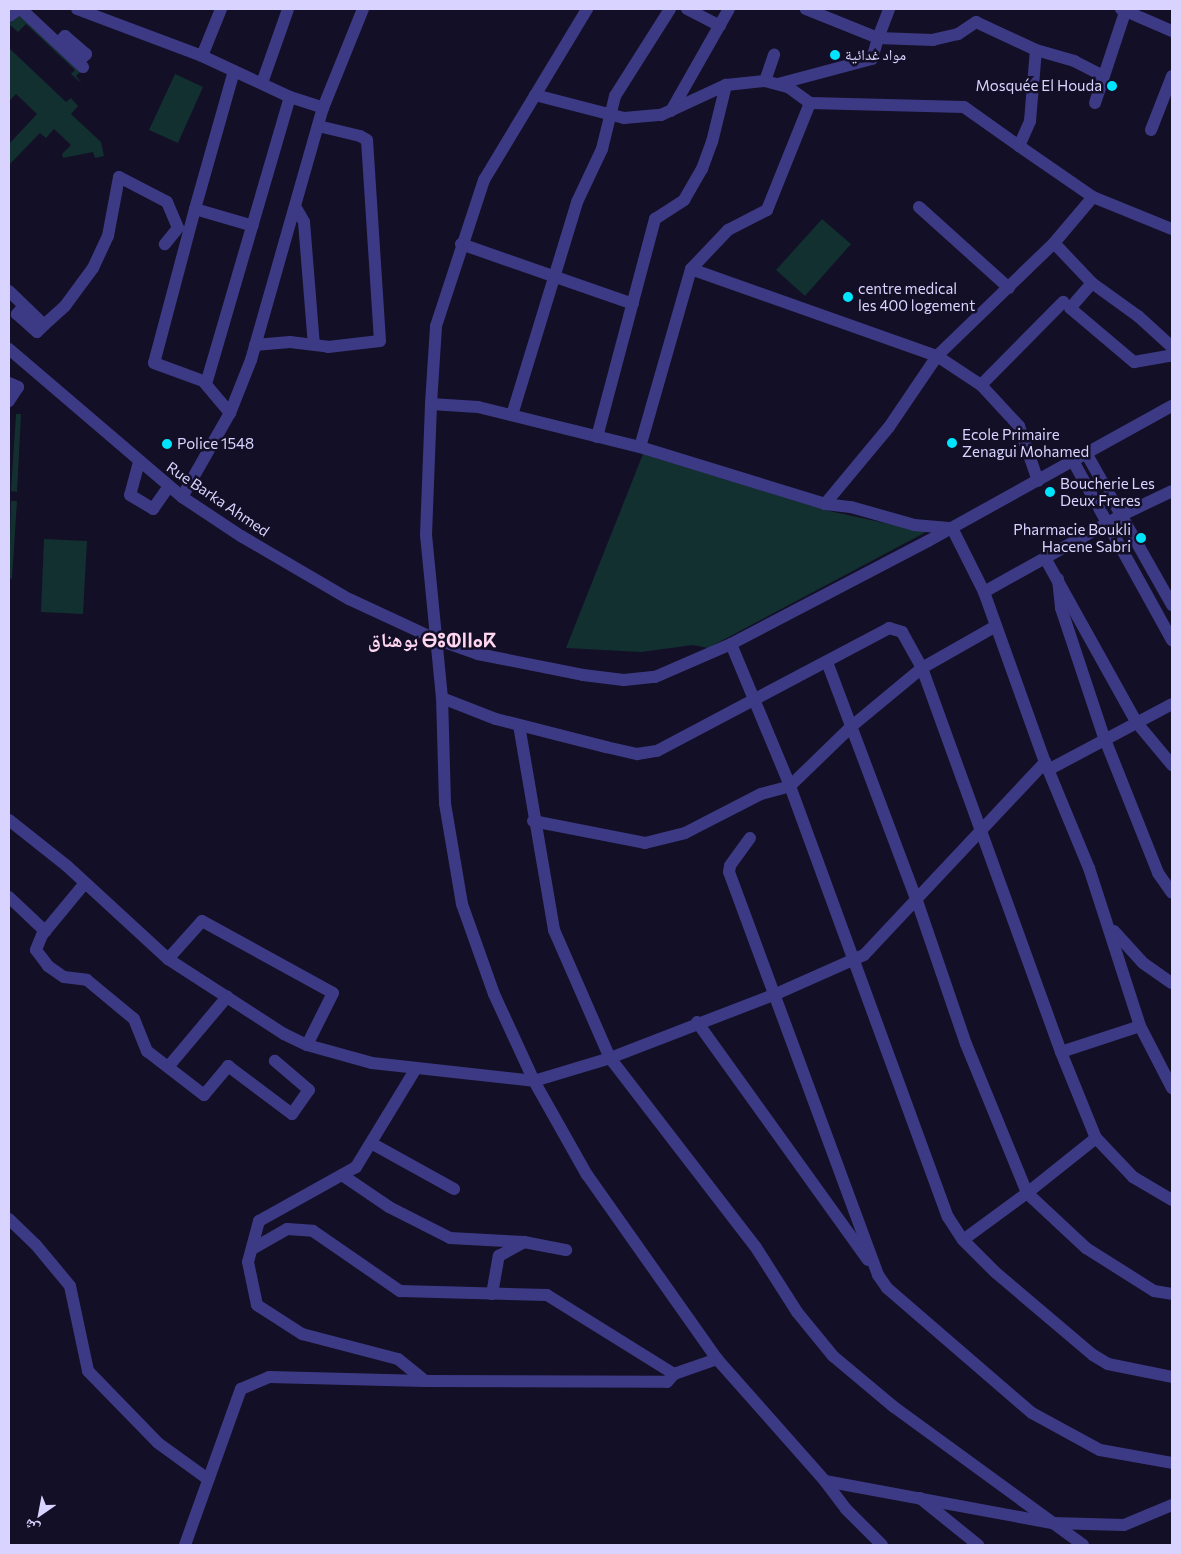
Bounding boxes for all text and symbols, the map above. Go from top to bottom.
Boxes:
place label: مواد غدائية [845,46,906,64]
marker: مواد غدائية [829,49,841,61]
place label: Mosquée El Houda [976,77,1102,95]
marker: Mosquée El Houda [1106,80,1118,92]
place label: centre medical les 400 logement [858,279,975,314]
marker: centre medical les 400 logement [842,291,854,303]
place label: Ecole Primaire Zenagui Mohamed [962,425,1089,460]
place label: Police 1548 [177,435,254,453]
marker: Ecole Primaire Zenagui Mohamed [946,437,958,449]
marker: Police 1548 [161,438,173,450]
street label: Rue Barka Ahmed [163,458,273,540]
place label: Boucherie Les Deux Freres [1060,474,1155,509]
marker: Boucherie Les Deux Freres [1044,486,1056,498]
place label: Pharmacie Boukli Hacene Sabri [1013,520,1131,555]
marker: Pharmacie Boukli Hacene Sabri [1135,532,1147,544]
district label: بوهناق ⴱⵓⵀⵏⵏⴰⴽ [368,627,496,651]
north arrow [15,1489,65,1539]
text: ش [21,1516,42,1538]

